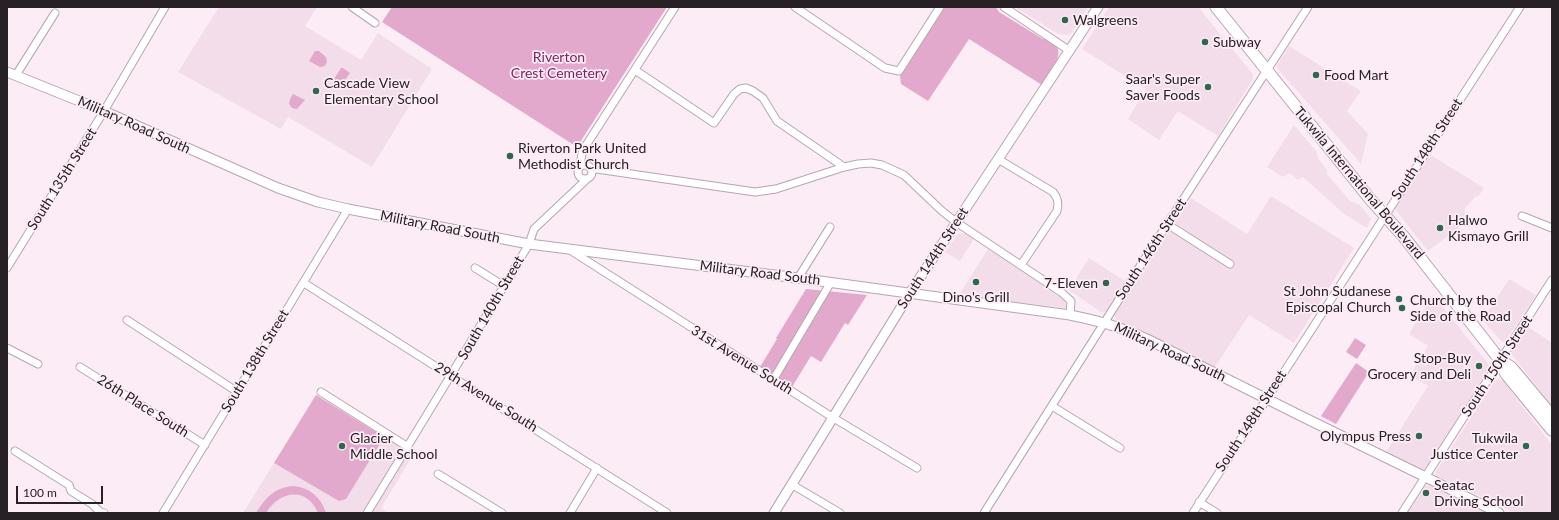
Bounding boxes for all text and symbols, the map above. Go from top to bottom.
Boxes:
place label: Walgreens [1073,12,1138,28]
marker: Walgreens [1060,15,1070,25]
place label: Subway [1213,34,1261,50]
marker: Subway [1200,37,1210,47]
park label: Riverton Crest Cemetery [511,49,607,82]
place label: Food Mart [1324,67,1388,83]
marker: Food Mart [1311,70,1321,80]
place label: Saar's Super Saver Foods [1126,71,1200,104]
place label: Cascade View Elementary School [324,75,438,108]
marker: Saar's Super Saver Foods [1203,82,1213,92]
marker: Cascade View Elementary School [311,86,321,96]
street label: Military Road South [75,93,193,157]
street label: South 148th Street [1388,95,1466,203]
street label: Tukwila International Boulevard [1290,103,1428,263]
street label: South 135th Street [24,125,100,233]
place label: Riverton Park United Methodist Church [518,140,646,172]
marker: Riverton Park United Methodist Church [505,151,515,161]
street label: South 146th Street [1112,195,1190,303]
street label: South 144th Street [894,204,972,312]
street label: Military Road South [379,207,501,247]
place label: Halwo Kismayo Grill [1448,212,1529,244]
marker: Halwo Kismayo Grill [1435,223,1445,233]
street label: South 140th Street [454,253,528,363]
street label: Military Road South [699,257,821,289]
place label: 7-Eleven [1044,275,1098,291]
marker: Dino's Grill [971,277,981,287]
marker: 7-Eleven [1101,278,1111,288]
place label: St John Sudanese Episcopal Church [1284,283,1391,316]
place label: Dino's Grill [943,289,1009,305]
place label: Church by the Side of the Road [1410,292,1511,324]
marker: St John Sudanese Episcopal Church [1394,294,1404,304]
marker: Church by the Side of the Road [1397,303,1407,313]
street label: South 138th Street [218,306,292,416]
street label: South 150th Street [1458,312,1536,420]
street label: Military Road South [1111,319,1229,385]
street label: 31st Avenue South [688,322,796,398]
place label: Stop-Buy Grocery and Deli [1367,350,1471,382]
street label: 29th Avenue South [431,358,541,436]
marker: Stop-Buy Grocery and Deli [1474,361,1484,371]
street label: South 148th Street [1212,367,1290,475]
street label: 26th Place South [94,371,192,441]
place label: Olympus Press [1320,428,1411,444]
place label: Glacier Middle School [350,430,437,462]
place label: Tukwila Justice Center [1430,430,1518,462]
marker: Olympus Press [1414,431,1424,441]
marker: Glacier Middle School [337,441,347,451]
marker: Tukwila Justice Center [1521,441,1531,451]
place label: Seatac Driving School [1434,477,1523,510]
scale bar [18,478,105,504]
text: 100 m [23,485,57,500]
marker: Seatac Driving School [1421,488,1431,498]

